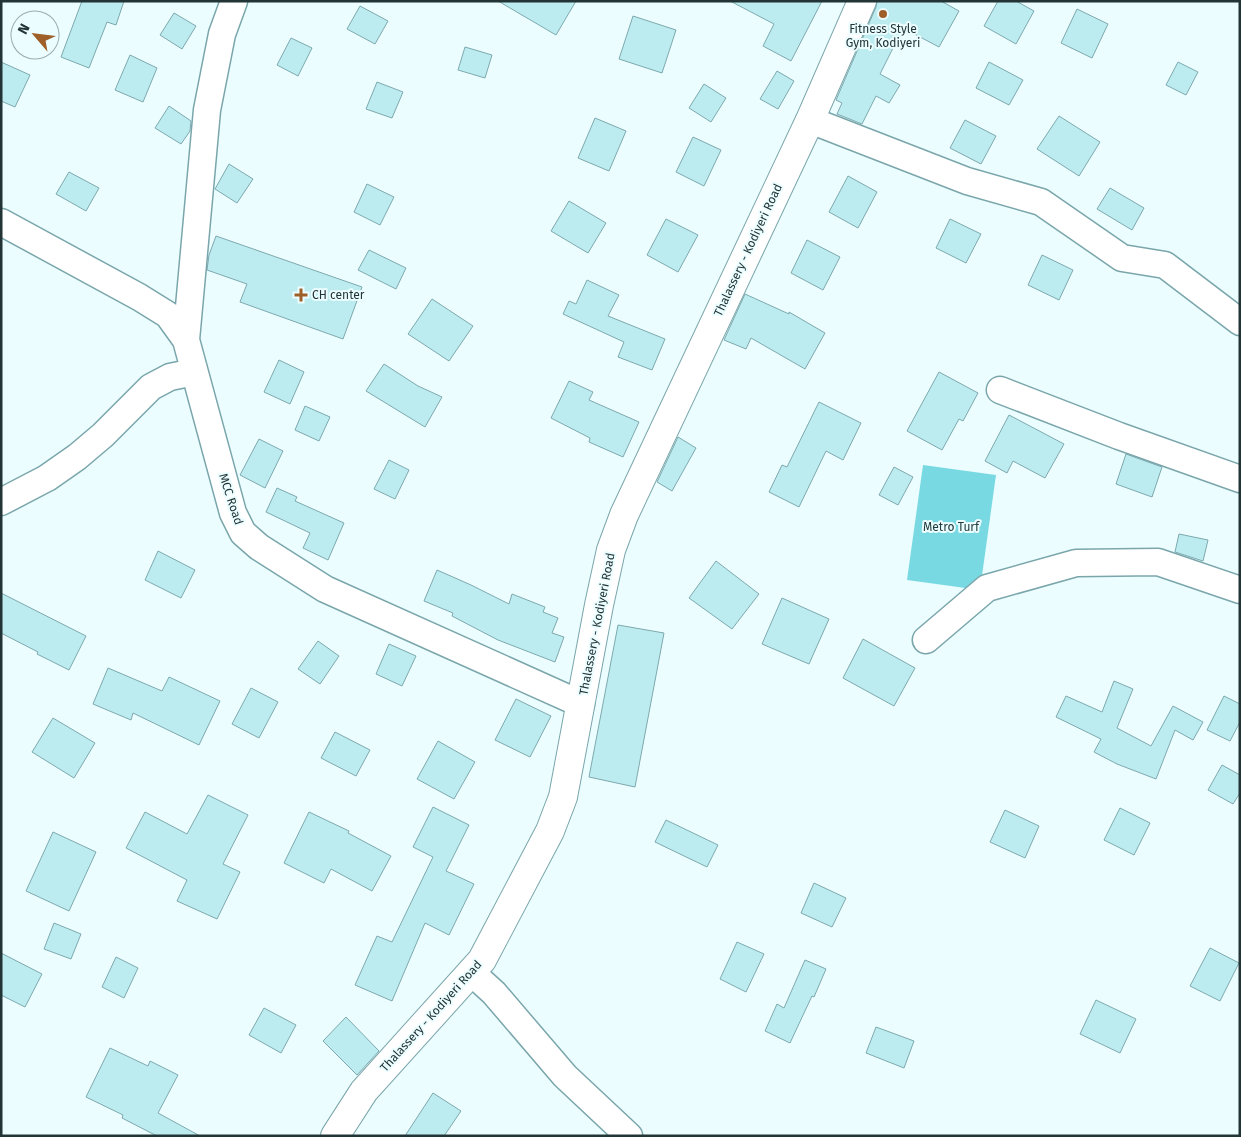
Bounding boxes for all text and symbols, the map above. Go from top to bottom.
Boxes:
marker: Fitness Style Gym, Kodiyeri [877,8,889,20]
north arrow [10,10,60,60]
text: N [14,21,34,37]
place label: Fitness Style Gym, Kodiyeri [846,22,920,50]
street label: Thalassery - Kodiyeri Road [711,182,785,318]
marker: CH center [294,288,308,302]
place label: CH center [312,288,365,302]
street label: MCC Road [216,472,246,526]
park label: Metro Turf [923,520,980,534]
street label: Thalassery - Kodiyeri Road [576,552,618,696]
street label: Thalassery - Kodiyeri Road [377,958,485,1074]

